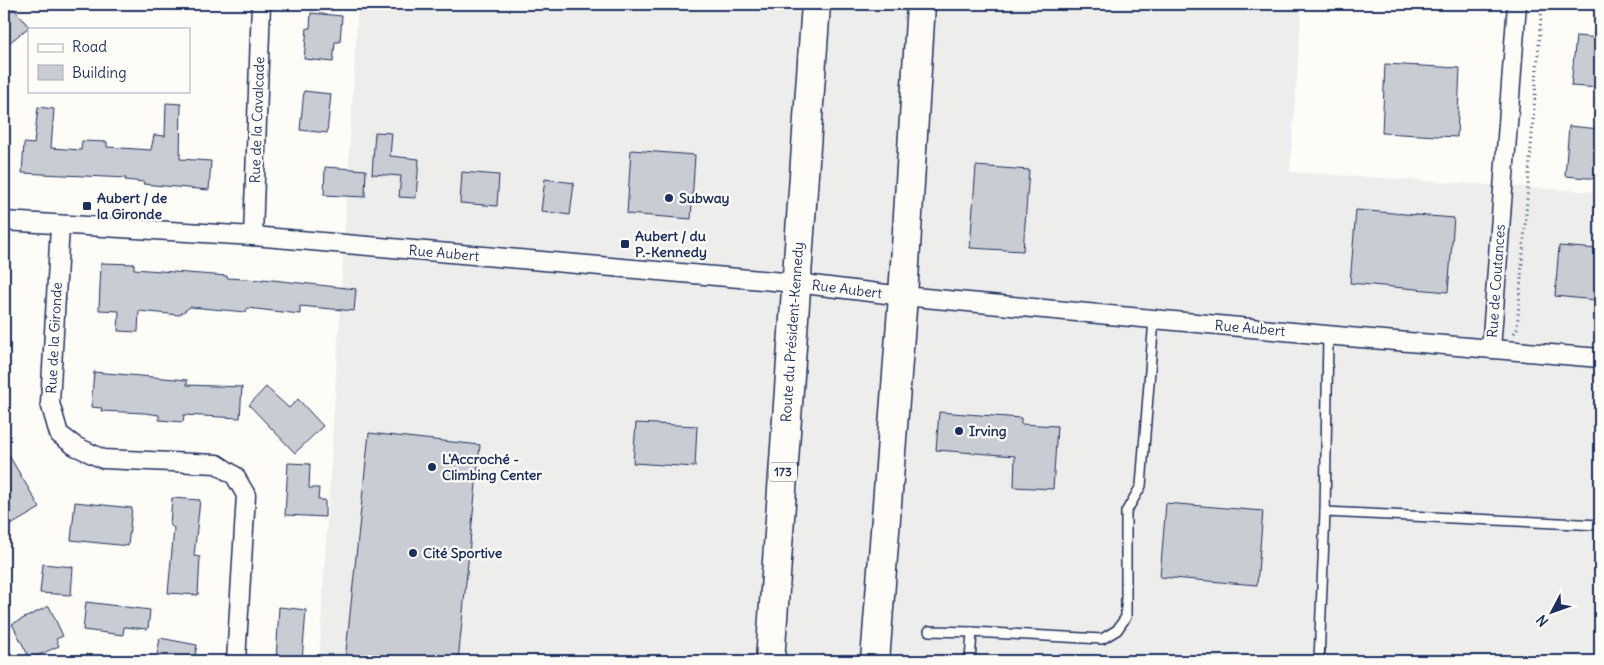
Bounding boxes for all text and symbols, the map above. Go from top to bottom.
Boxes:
legend [28,28,190,92]
text: Road [72,37,107,56]
street label: Rue de la Cavalcade [246,56,268,184]
text: Building [72,63,127,82]
place label: Aubert / de la Gironde [97,189,168,223]
place label: Subway [679,189,730,207]
marker: Subway [663,192,675,204]
marker: Aubert / de la Gironde [81,200,93,212]
street label: Rue de Coutances [1483,224,1509,338]
place label: Aubert / du P.-Kennedy [635,227,707,261]
marker: Aubert / du P.-Kennedy [619,238,631,250]
street label: Rue Aubert [408,241,480,265]
street label: Route du Président-Kennedy [777,241,807,423]
street label: Rue Aubert [811,276,883,302]
street label: Rue de la Gironde [42,282,66,394]
street label: Rue Aubert [1214,316,1286,340]
place label: Irving [969,422,1007,440]
marker: Irving [953,425,965,437]
place label: L'Accroché - Climbing Center [442,450,542,484]
marker: L'Accroché - Climbing Center [426,461,438,473]
road number: 173 [769,462,797,482]
place label: Cité Sportive [423,544,503,562]
marker: Cité Sportive [407,547,419,559]
north arrow [1526,588,1576,638]
text: N [1532,611,1552,630]

